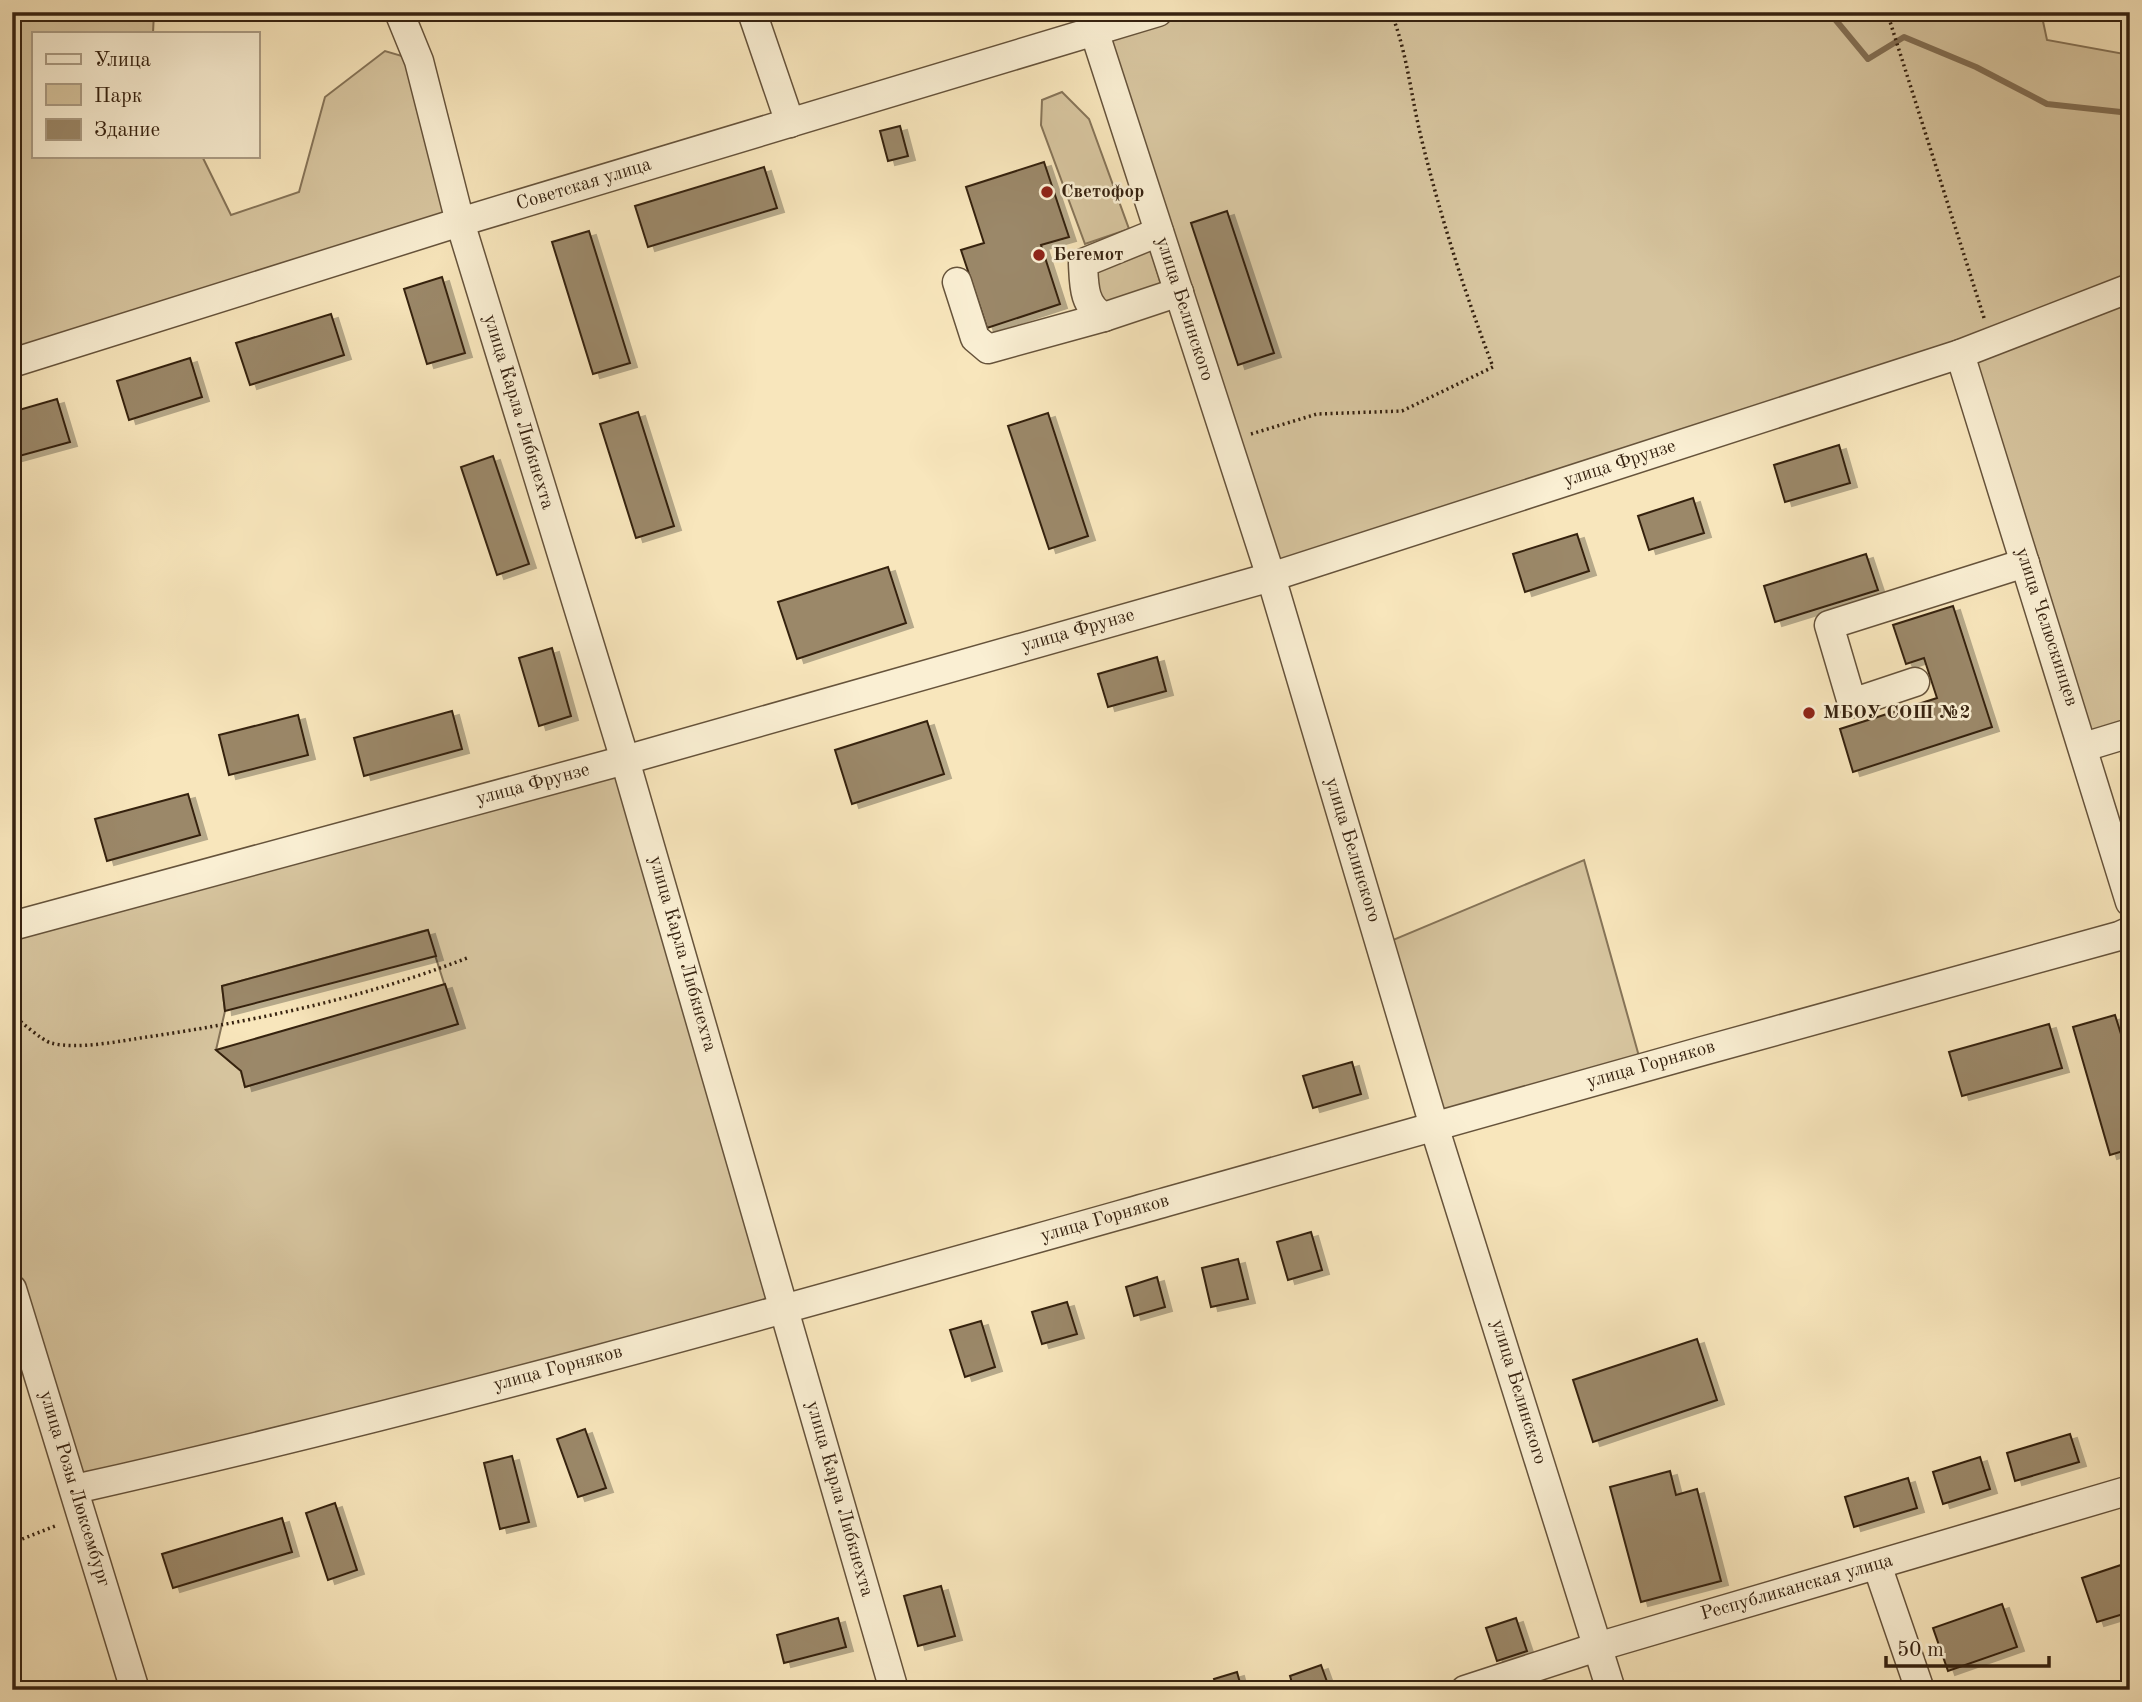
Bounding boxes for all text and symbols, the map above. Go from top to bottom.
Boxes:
legend [32,32,259,158]
text: Улица [94,50,151,71]
text: Парк [94,86,143,107]
text: Здание [94,120,160,141]
street label: Советская улица [514,155,654,215]
place label: Светофор [1061,183,1144,202]
marker: Светофор [1039,184,1055,200]
street label: улица Белинского [1152,235,1216,383]
place label: Бегемот [1053,246,1124,265]
marker: Бегемот [1031,247,1047,263]
street label: улица Карла Либкнехта [479,312,557,512]
street label: улица Фрунзе [1562,437,1678,491]
street label: улица Челюскинцев [2011,545,2081,709]
street label: улица Фрунзе [1019,606,1137,656]
place label: МБОУ СОШ №2 [1823,704,1970,723]
marker: МБОУ СОШ №2 [1801,705,1817,721]
street label: улица Фрунзе [474,761,592,809]
street label: улица Белинского [1321,775,1383,925]
street label: улица Карла Либкнехта [645,854,719,1055]
street label: улица Горняков [1585,1038,1717,1092]
street label: улица Горняков [1039,1192,1171,1246]
street label: улица Белинского [1487,1317,1549,1467]
street label: улица Горняков [492,1343,624,1395]
street label: улица Розы Люксембург [35,1389,113,1589]
street label: улица Карла Либкнехта [802,1399,876,1600]
street label: Республиканская улица [1699,1551,1896,1625]
scale bar [1886,1625,2049,1669]
text: 50 m [1897,1640,1944,1661]

